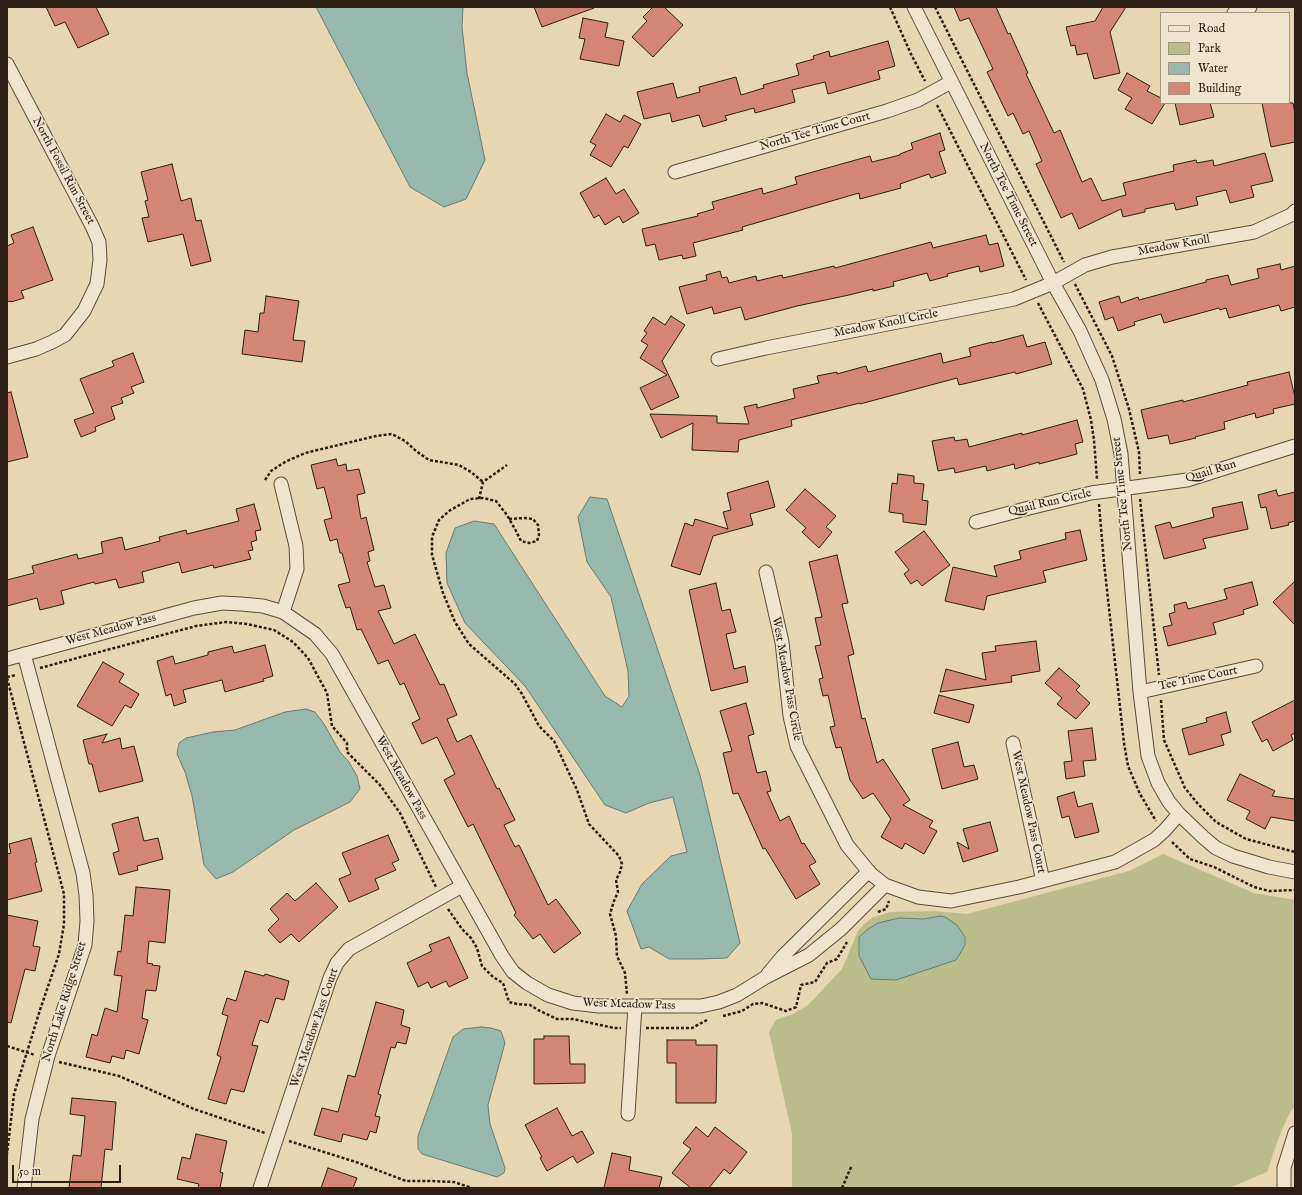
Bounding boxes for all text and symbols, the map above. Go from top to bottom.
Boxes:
legend [1160,12,1290,104]
text: Road [1198,21,1225,36]
text: Park [1198,41,1221,56]
text: Water [1198,61,1228,76]
text: Building [1198,81,1241,96]
street label: North Tee Time Court [758,109,872,155]
street label: North Fossil Rim Street [29,115,97,227]
street label: North Tee Time Street [976,141,1040,249]
street label: Meadow Knoll [1137,233,1211,259]
street label: Meadow Knoll Circle [833,307,939,341]
street label: North Tee Time Street [1110,436,1136,552]
street label: Quail Run [1184,458,1238,486]
street label: Quail Run Circle [1007,486,1093,520]
street label: West Meadow Pass [64,611,158,649]
street label: West Meadow Pass Circle [768,616,804,742]
street label: Tee Time Court [1157,664,1239,694]
street label: West Meadow Pass [372,734,430,822]
street label: West Meadow Pass Court [1008,749,1048,875]
street label: North Lake Ridge Street [40,940,90,1064]
street label: West Meadow Pass Court [288,966,342,1090]
street label: West Meadow Pass [582,996,676,1014]
scale bar [14,1157,123,1183]
text: 50 m [19,1164,41,1179]

